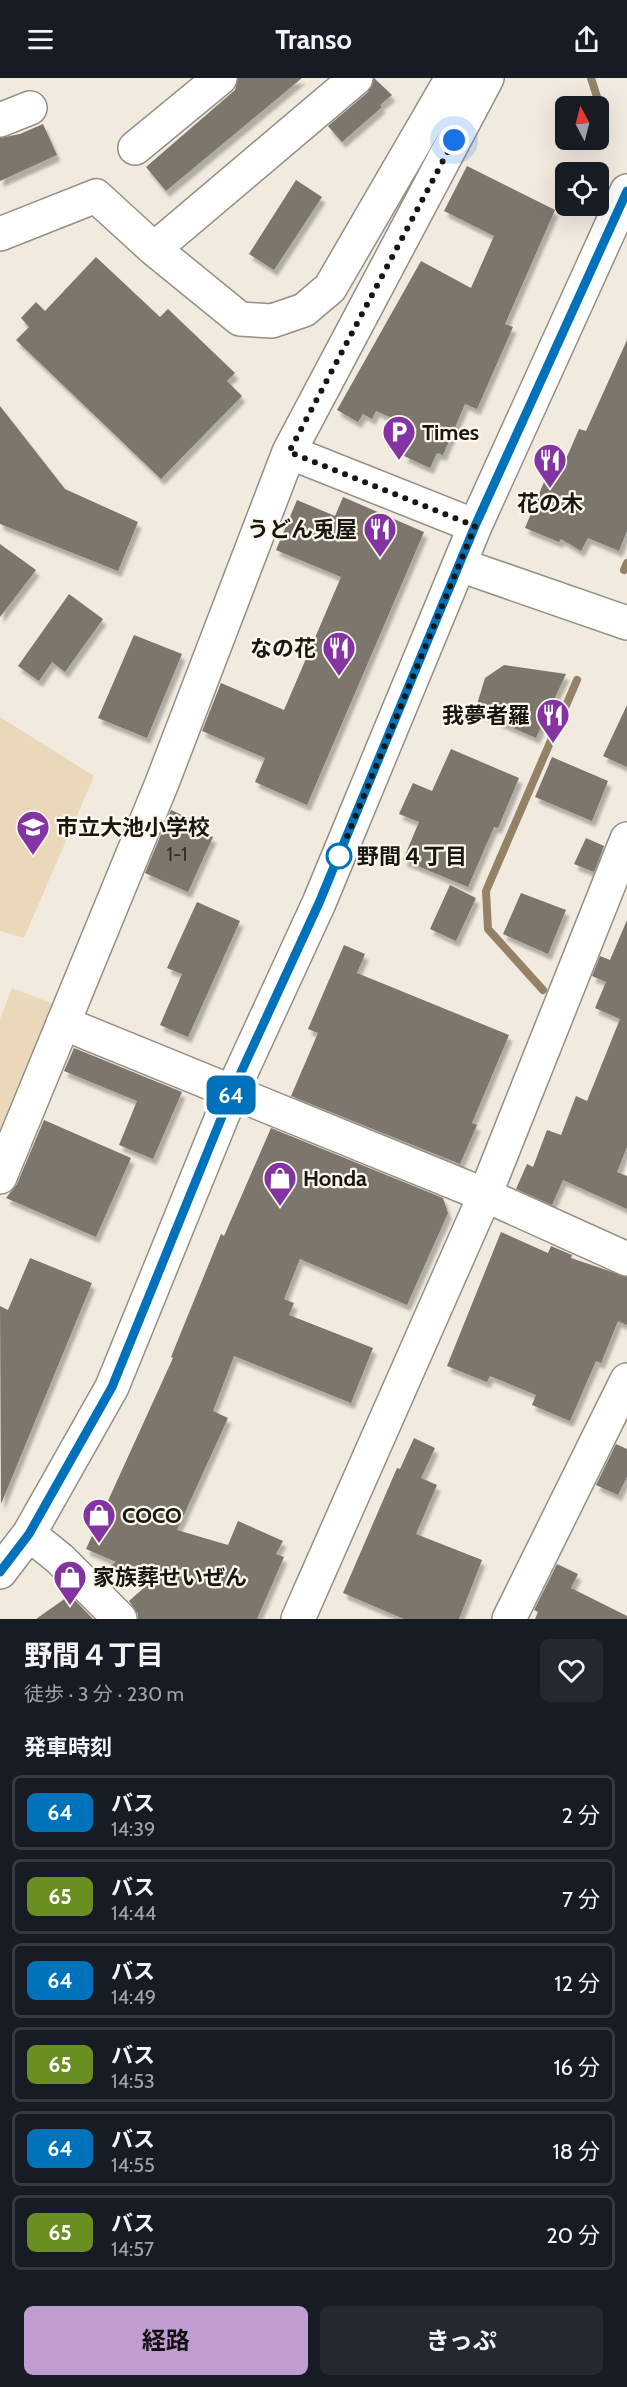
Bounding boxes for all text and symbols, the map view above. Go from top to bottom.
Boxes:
icon: menu [24,23,57,56]
text: Transo [275,23,352,56]
icon: share [570,23,603,56]
north arrow [555,96,609,150]
map controls [555,96,609,216]
your location [439,125,469,155]
button: locate [555,162,609,216]
parking icon: Times [381,414,417,461]
place label: Times [422,419,479,446]
restaurant icon: 花の木 [532,442,568,489]
place label: 花の木 [517,490,583,517]
restaurant icon: うどん兎屋 [362,511,398,558]
place label: うどん兎屋 [247,516,357,543]
restaurant icon: なの花 [321,630,357,677]
place label: なの花 [250,635,316,662]
restaurant icon: 我夢者羅 [535,697,571,744]
place label: 我夢者羅 [442,702,530,729]
school or university icon: 市立大池小学校 [15,809,51,856]
place label: 市立大池小学校 [56,814,210,841]
house number: 1-1 [166,842,188,866]
marker: 野間４丁目 [326,843,352,869]
place label: 野間４丁目 [357,843,467,870]
line badge: 64 [204,1076,258,1114]
text: 64 [219,1083,243,1108]
shop icon: Honda [262,1160,298,1207]
place label: Honda [303,1165,367,1192]
shop icon: COCO [81,1497,117,1544]
place label: COCO [122,1502,182,1529]
shop icon: 家族葬せいぜん [52,1559,88,1606]
place label: 家族葬せいぜん [93,1564,247,1591]
text: 野間４丁目 [24,1638,164,1672]
button: heart [540,1639,603,1702]
text: 徒歩 · 3 分 · 230 m [24,1682,184,1706]
text: 発車時刻 [24,1734,112,1761]
text: バス [111,1790,155,1817]
text: 64 [48,1800,72,1825]
text: 2 分 [562,1802,600,1829]
text: 14:39 [111,1817,155,1841]
text: バス [111,1874,155,1901]
text: 65 [48,1884,72,1909]
text: 7 分 [562,1886,600,1913]
text: 14:44 [111,1901,156,1925]
text: バス [111,1958,155,1985]
text: 64 [48,1968,72,1993]
text: 12 分 [554,1970,600,1997]
text: 14:49 [111,1985,156,2009]
text: バス [111,2042,155,2069]
text: 65 [48,2052,72,2077]
text: 16 分 [553,2054,600,2081]
text: 14:53 [111,2069,155,2093]
text: バス [111,2126,155,2153]
text: 64 [48,2136,72,2161]
text: 18 分 [553,2138,600,2165]
text: 14:55 [111,2153,155,2177]
text: バス [111,2210,155,2237]
text: 65 [48,2220,72,2245]
text: 20 分 [546,2222,600,2249]
text: 14:57 [111,2237,154,2261]
button: 経路 [24,2306,308,2375]
button: きっぷ [320,2306,603,2375]

